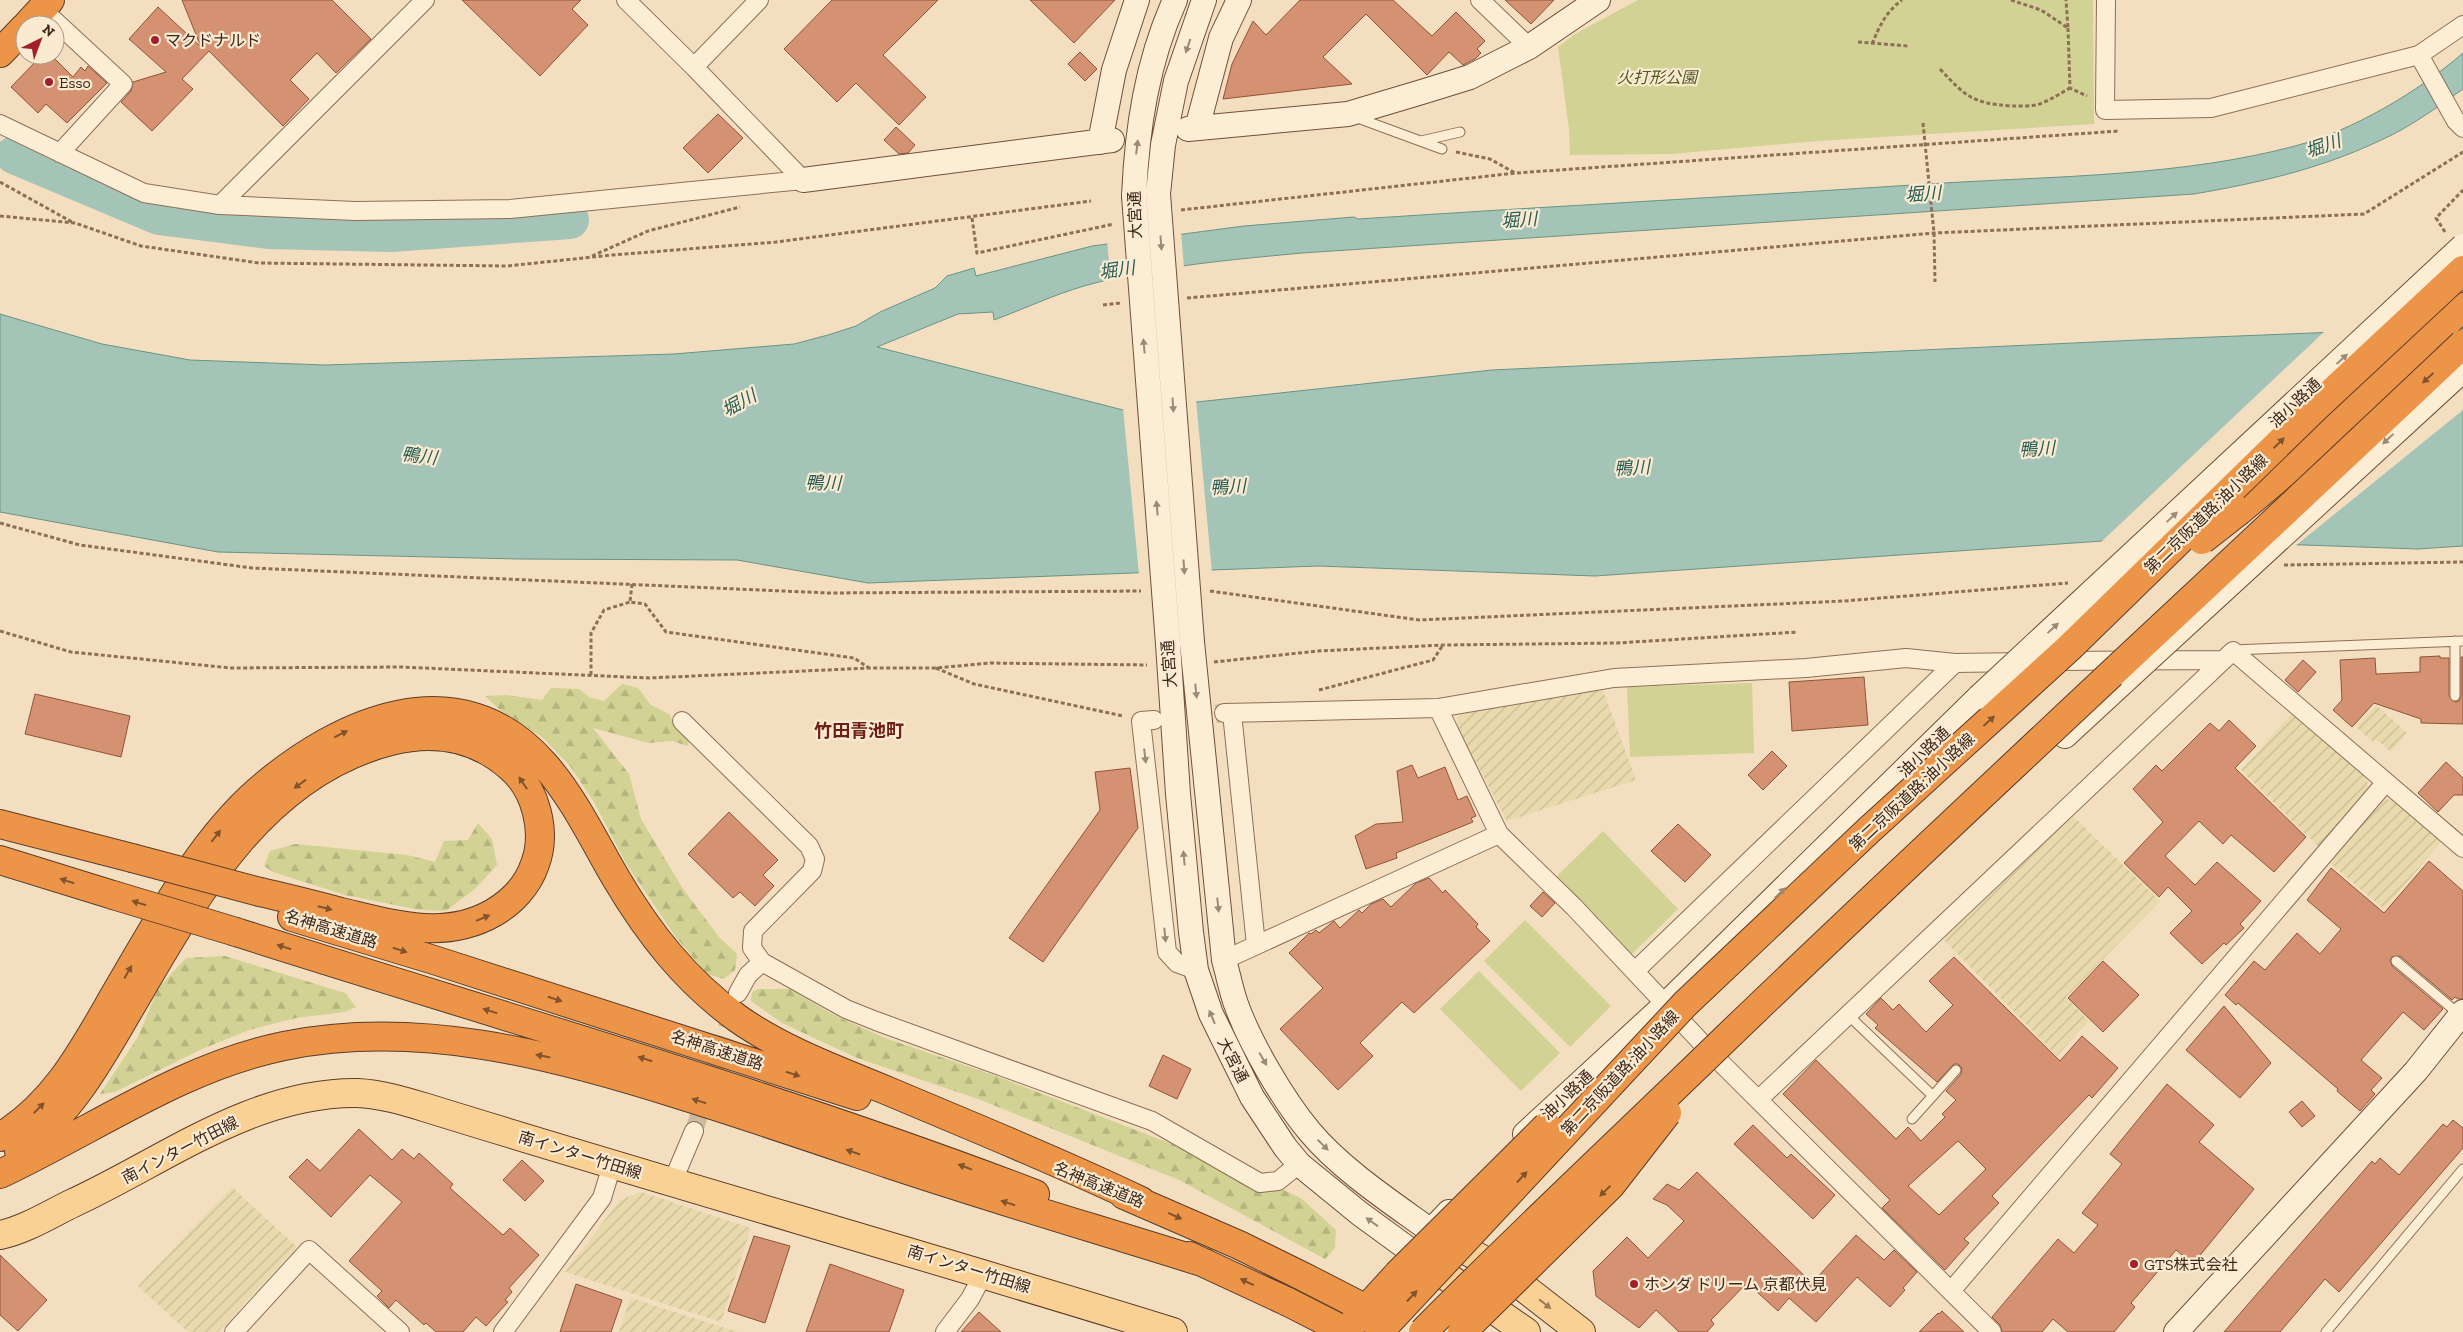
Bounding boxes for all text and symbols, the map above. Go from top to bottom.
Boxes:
north arrow [15,15,65,65]
text: N [39,21,58,41]
place label: マクドナルド [165,31,261,50]
marker: マクドナルド [149,34,161,46]
one-way arrow [1184,39,1192,54]
park label: 火打形公園 [1617,68,1699,87]
place label: Esso [59,73,91,92]
marker: Esso [43,76,55,88]
water label: 堀川 [2302,129,2345,162]
one-way arrow [1133,139,1141,155]
water label: 堀川 [1904,182,1944,206]
street label: 大宮通 [1125,191,1145,239]
water label: 堀川 [1500,208,1540,232]
one-way arrow [1158,235,1166,251]
water label: 堀川 [1098,256,1138,283]
one-way arrow [1140,338,1148,354]
one-way arrow [2336,353,2348,365]
one-way arrow [2422,372,2434,384]
street label: 油小路通 [2265,374,2325,432]
water label: 堀川 [718,384,762,421]
one-way arrow [1169,397,1177,413]
one-way arrow [2383,433,2395,445]
water label: 鴨川 [2018,437,2058,461]
one-way arrow [2273,437,2285,449]
water label: 鴨川 [400,443,440,469]
street label: 第二京阪道路;油小路線 [2141,450,2271,578]
water label: 鴨川 [1613,456,1653,480]
water label: 鴨川 [805,472,843,494]
water label: 鴨川 [1209,475,1249,499]
one-way arrow [1153,500,1161,516]
one-way arrow [2166,512,2179,523]
one-way arrow [1181,559,1189,575]
one-way arrow [2047,622,2059,634]
street label: 大宮通 [1158,639,1180,689]
one-way arrow [1193,683,1201,699]
one-way arrow [1982,715,1994,727]
district label: 竹田青池町 [814,720,904,742]
street label: 油小路通 [1894,723,1954,781]
one-way arrow [334,729,348,737]
street label: 第二京阪道路;油小路線 [1846,729,1978,855]
one-way arrow [1141,748,1149,764]
one-way arrow [519,776,528,790]
one-way arrow [293,779,307,789]
one-way arrow [211,830,222,843]
one-way arrow [1180,850,1188,866]
one-way arrow [59,876,74,884]
one-way arrow [1774,887,1786,899]
one-way arrow [1214,897,1222,913]
one-way arrow [132,898,147,906]
one-way arrow [317,904,332,912]
street label: 名神高速道路 [282,906,380,952]
one-way arrow [476,913,490,921]
one-way arrow [1161,927,1169,943]
one-way arrow [277,943,292,950]
one-way arrow [392,946,407,954]
one-way arrow [124,966,133,979]
one-way arrow [547,995,562,1003]
one-way arrow [482,1007,497,1015]
street label: 第二京阪道路;油小路線 [1557,1007,1683,1139]
one-way arrow [1208,1010,1216,1024]
street label: 名神高速道路 [668,1026,766,1074]
street label: 大宮通 [1214,1034,1252,1086]
one-way arrow [535,1052,551,1060]
one-way arrow [1259,1052,1267,1067]
one-way arrow [637,1055,652,1063]
street label: 油小路通 [1537,1066,1597,1124]
one-way arrow [785,1071,800,1079]
one-way arrow [691,1096,706,1104]
one-way arrow [33,1102,45,1114]
street label: 南インター竹田線 [119,1112,241,1188]
street label: 南インター竹田線 [516,1127,644,1183]
one-way arrow [1317,1139,1329,1151]
one-way arrow [846,1148,861,1155]
street label: 名神高速道路 [1051,1158,1147,1212]
one-way arrow [957,1163,972,1171]
one-way arrow [1516,1172,1528,1184]
one-way arrow [1599,1185,1611,1197]
one-way arrow [1000,1198,1015,1206]
one-way arrow [1168,1213,1182,1221]
one-way arrow [1366,1217,1379,1228]
street label: 南インター竹田線 [905,1241,1033,1297]
place label: GTS株式会社 [2144,1255,2238,1274]
marker: GTS株式会社 [2128,1258,2140,1270]
place label: ホンダ ドリーム 京都伏見 [1644,1275,1827,1294]
one-way arrow [1240,1278,1254,1286]
marker: ホンダ ドリーム 京都伏見 [1628,1278,1640,1290]
one-way arrow [1406,1291,1418,1303]
one-way arrow [1538,1299,1551,1310]

